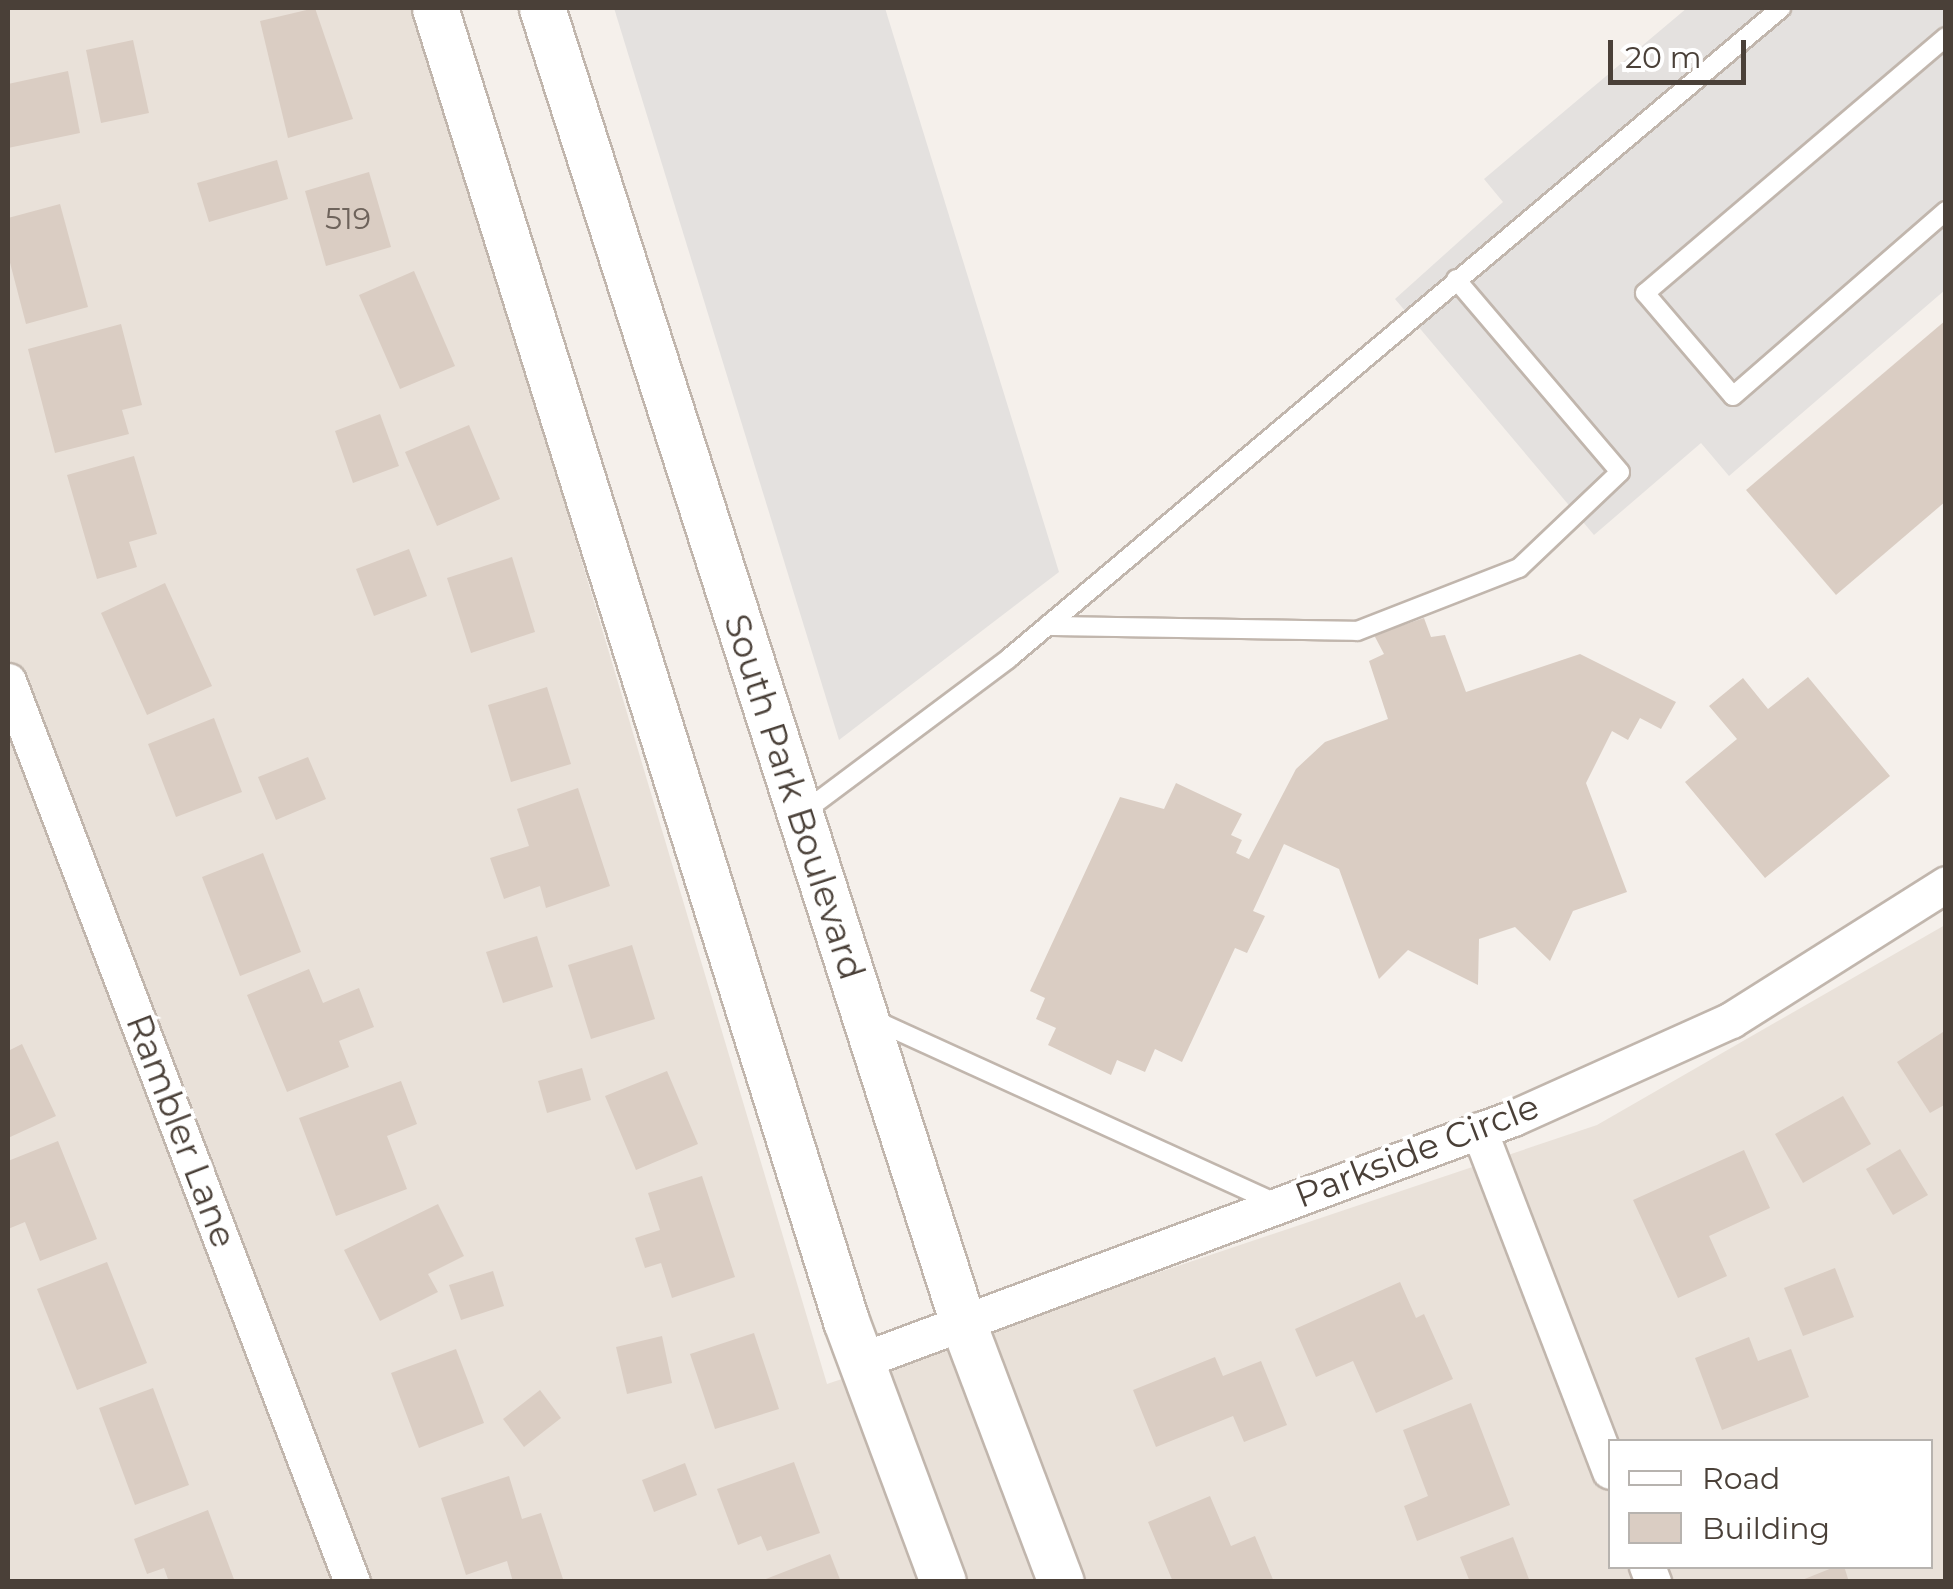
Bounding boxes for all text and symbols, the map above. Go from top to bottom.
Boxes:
scale bar [1613,20,1750,82]
text: 20 m [1625,39,1702,76]
house number: 519 [325,201,371,237]
street label: South Park Boulevard [715,609,873,985]
street label: Rambler Lane [117,1008,245,1254]
street label: Parkside Circle [1289,1085,1545,1217]
legend [1608,1439,1933,1569]
text: Road [1702,1460,1780,1497]
text: Building [1702,1510,1830,1547]

